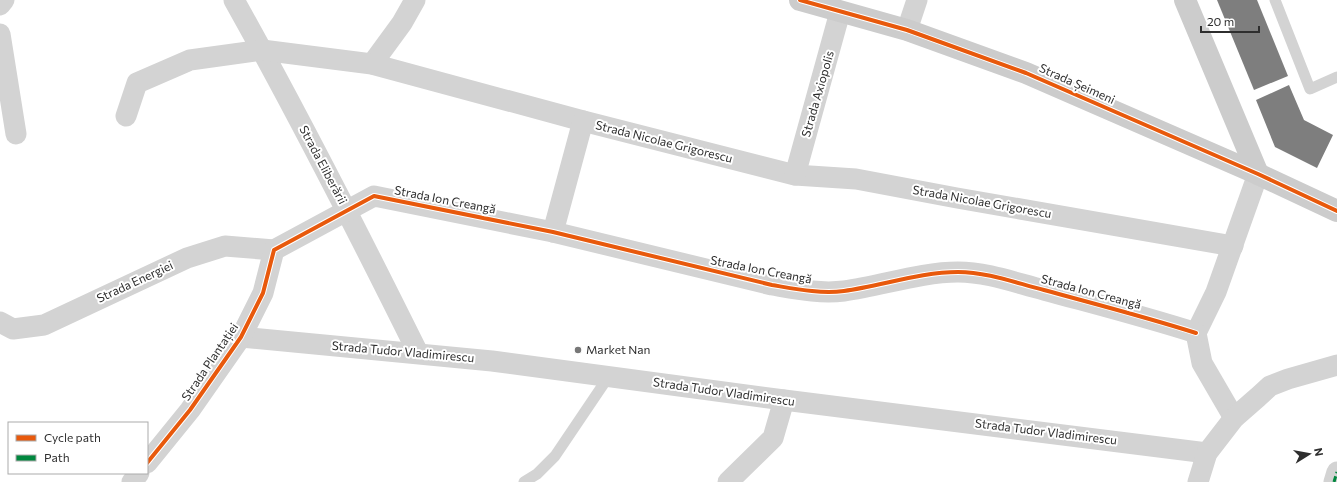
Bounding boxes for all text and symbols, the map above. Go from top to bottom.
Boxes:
scale bar [1201,8,1259,34]
text: 20 m [1207,14,1234,28]
street label: Strada Axiopolis [798,49,836,138]
street label: Strada Șeimeni [1037,60,1117,107]
street label: Strada Nicolae Grigorescu [594,117,734,165]
street label: Strada Eliberării [297,123,350,206]
street label: Strada Ion Creangă [393,182,497,216]
street label: Strada Nicolae Grigorescu [912,182,1053,220]
street label: Strada Ion Creangă [709,252,813,286]
street label: Strada Energiei [94,257,175,305]
street label: Strada Ion Creangă [1040,271,1143,311]
street label: Strada Plantației [178,320,241,403]
street label: Strada Tudor Vladimirescu [331,338,475,364]
place label: Market Nan [586,342,650,356]
marker: Market Nan [573,345,583,355]
street label: Strada Tudor Vladimirescu [652,374,796,408]
street label: Strada Tudor Vladimirescu [974,415,1118,447]
legend [8,422,148,474]
text: Cycle path [44,430,101,444]
north arrow [1289,434,1329,474]
text: N [1312,447,1326,457]
text: Path [44,450,70,464]

